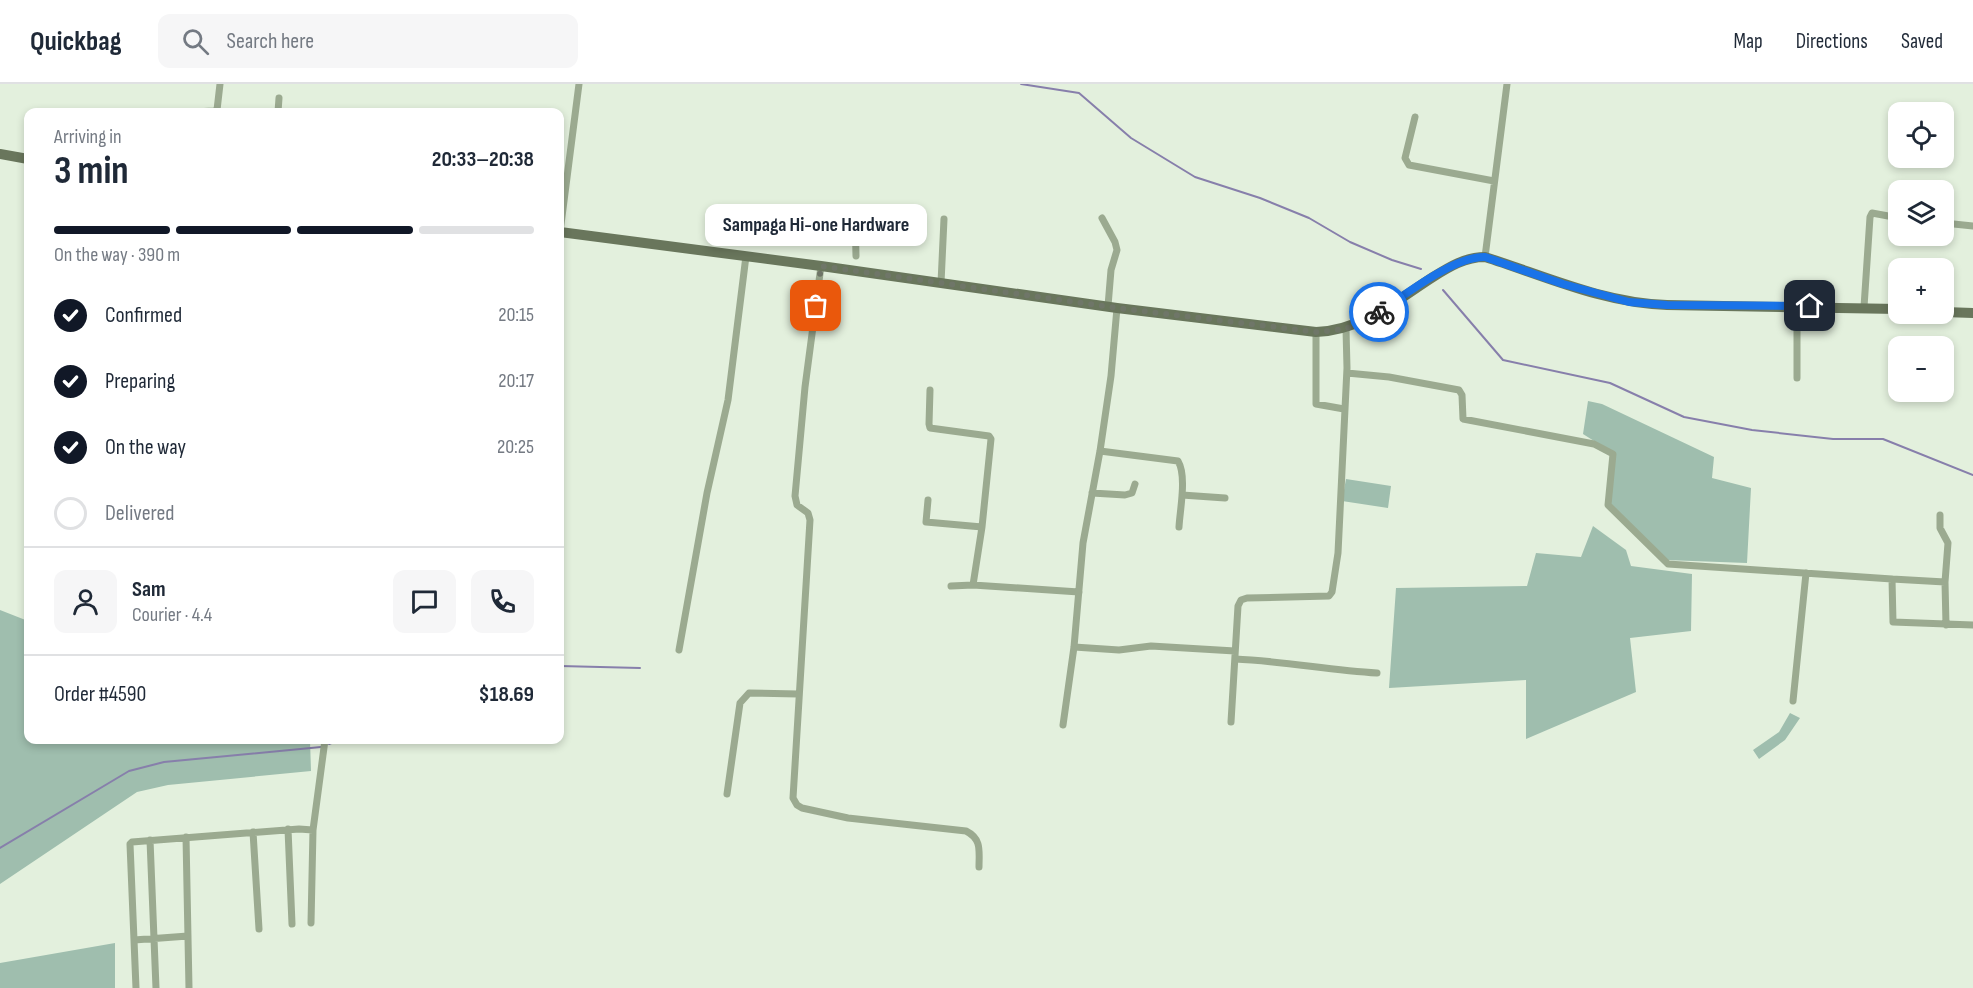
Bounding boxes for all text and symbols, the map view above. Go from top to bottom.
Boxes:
search box [158,14,578,68]
text: Quickbag [30,25,122,58]
icon: search [179,25,212,58]
text: Search here [227,28,314,55]
text: Map [1733,29,1763,54]
text: Directions [1796,29,1868,54]
text: Saved [1901,29,1943,54]
map controls [1888,102,1954,402]
button: locate [1888,102,1954,168]
text: Arriving in [54,125,122,149]
text: 20:33–20:38 [432,146,534,173]
text: 3 min [54,148,129,195]
button: layers [1888,180,1954,246]
callout: Sampaga Hi-one Hardware [705,204,927,246]
text: Sampaga Hi-one Hardware [723,213,909,237]
text: On the way · 390 m [54,243,180,267]
button: + [1888,258,1954,324]
pin [790,280,841,331]
pin [1784,280,1835,331]
courier [1349,282,1409,342]
icon: bag [799,289,832,322]
icon: home [1793,289,1826,322]
icon: bike [1363,296,1396,329]
icon: check [54,299,87,332]
text: Confirmed [105,302,182,329]
text: 20:15 [498,303,534,327]
button: − [1888,336,1954,402]
icon: check [54,365,87,398]
text: Preparing [105,368,175,395]
text: 20:17 [498,369,534,393]
icon: check [54,431,87,464]
text: On the way [105,434,186,461]
text: 20:25 [497,435,534,459]
text: Delivered [105,500,174,527]
button: person [54,570,117,633]
button: chat [393,570,456,633]
button: phone [471,570,534,633]
text: Sam [132,576,166,603]
text: Courier · 4.4 [132,603,212,627]
text: Order #4590 [54,681,146,708]
text: $18.69 [479,681,534,708]

